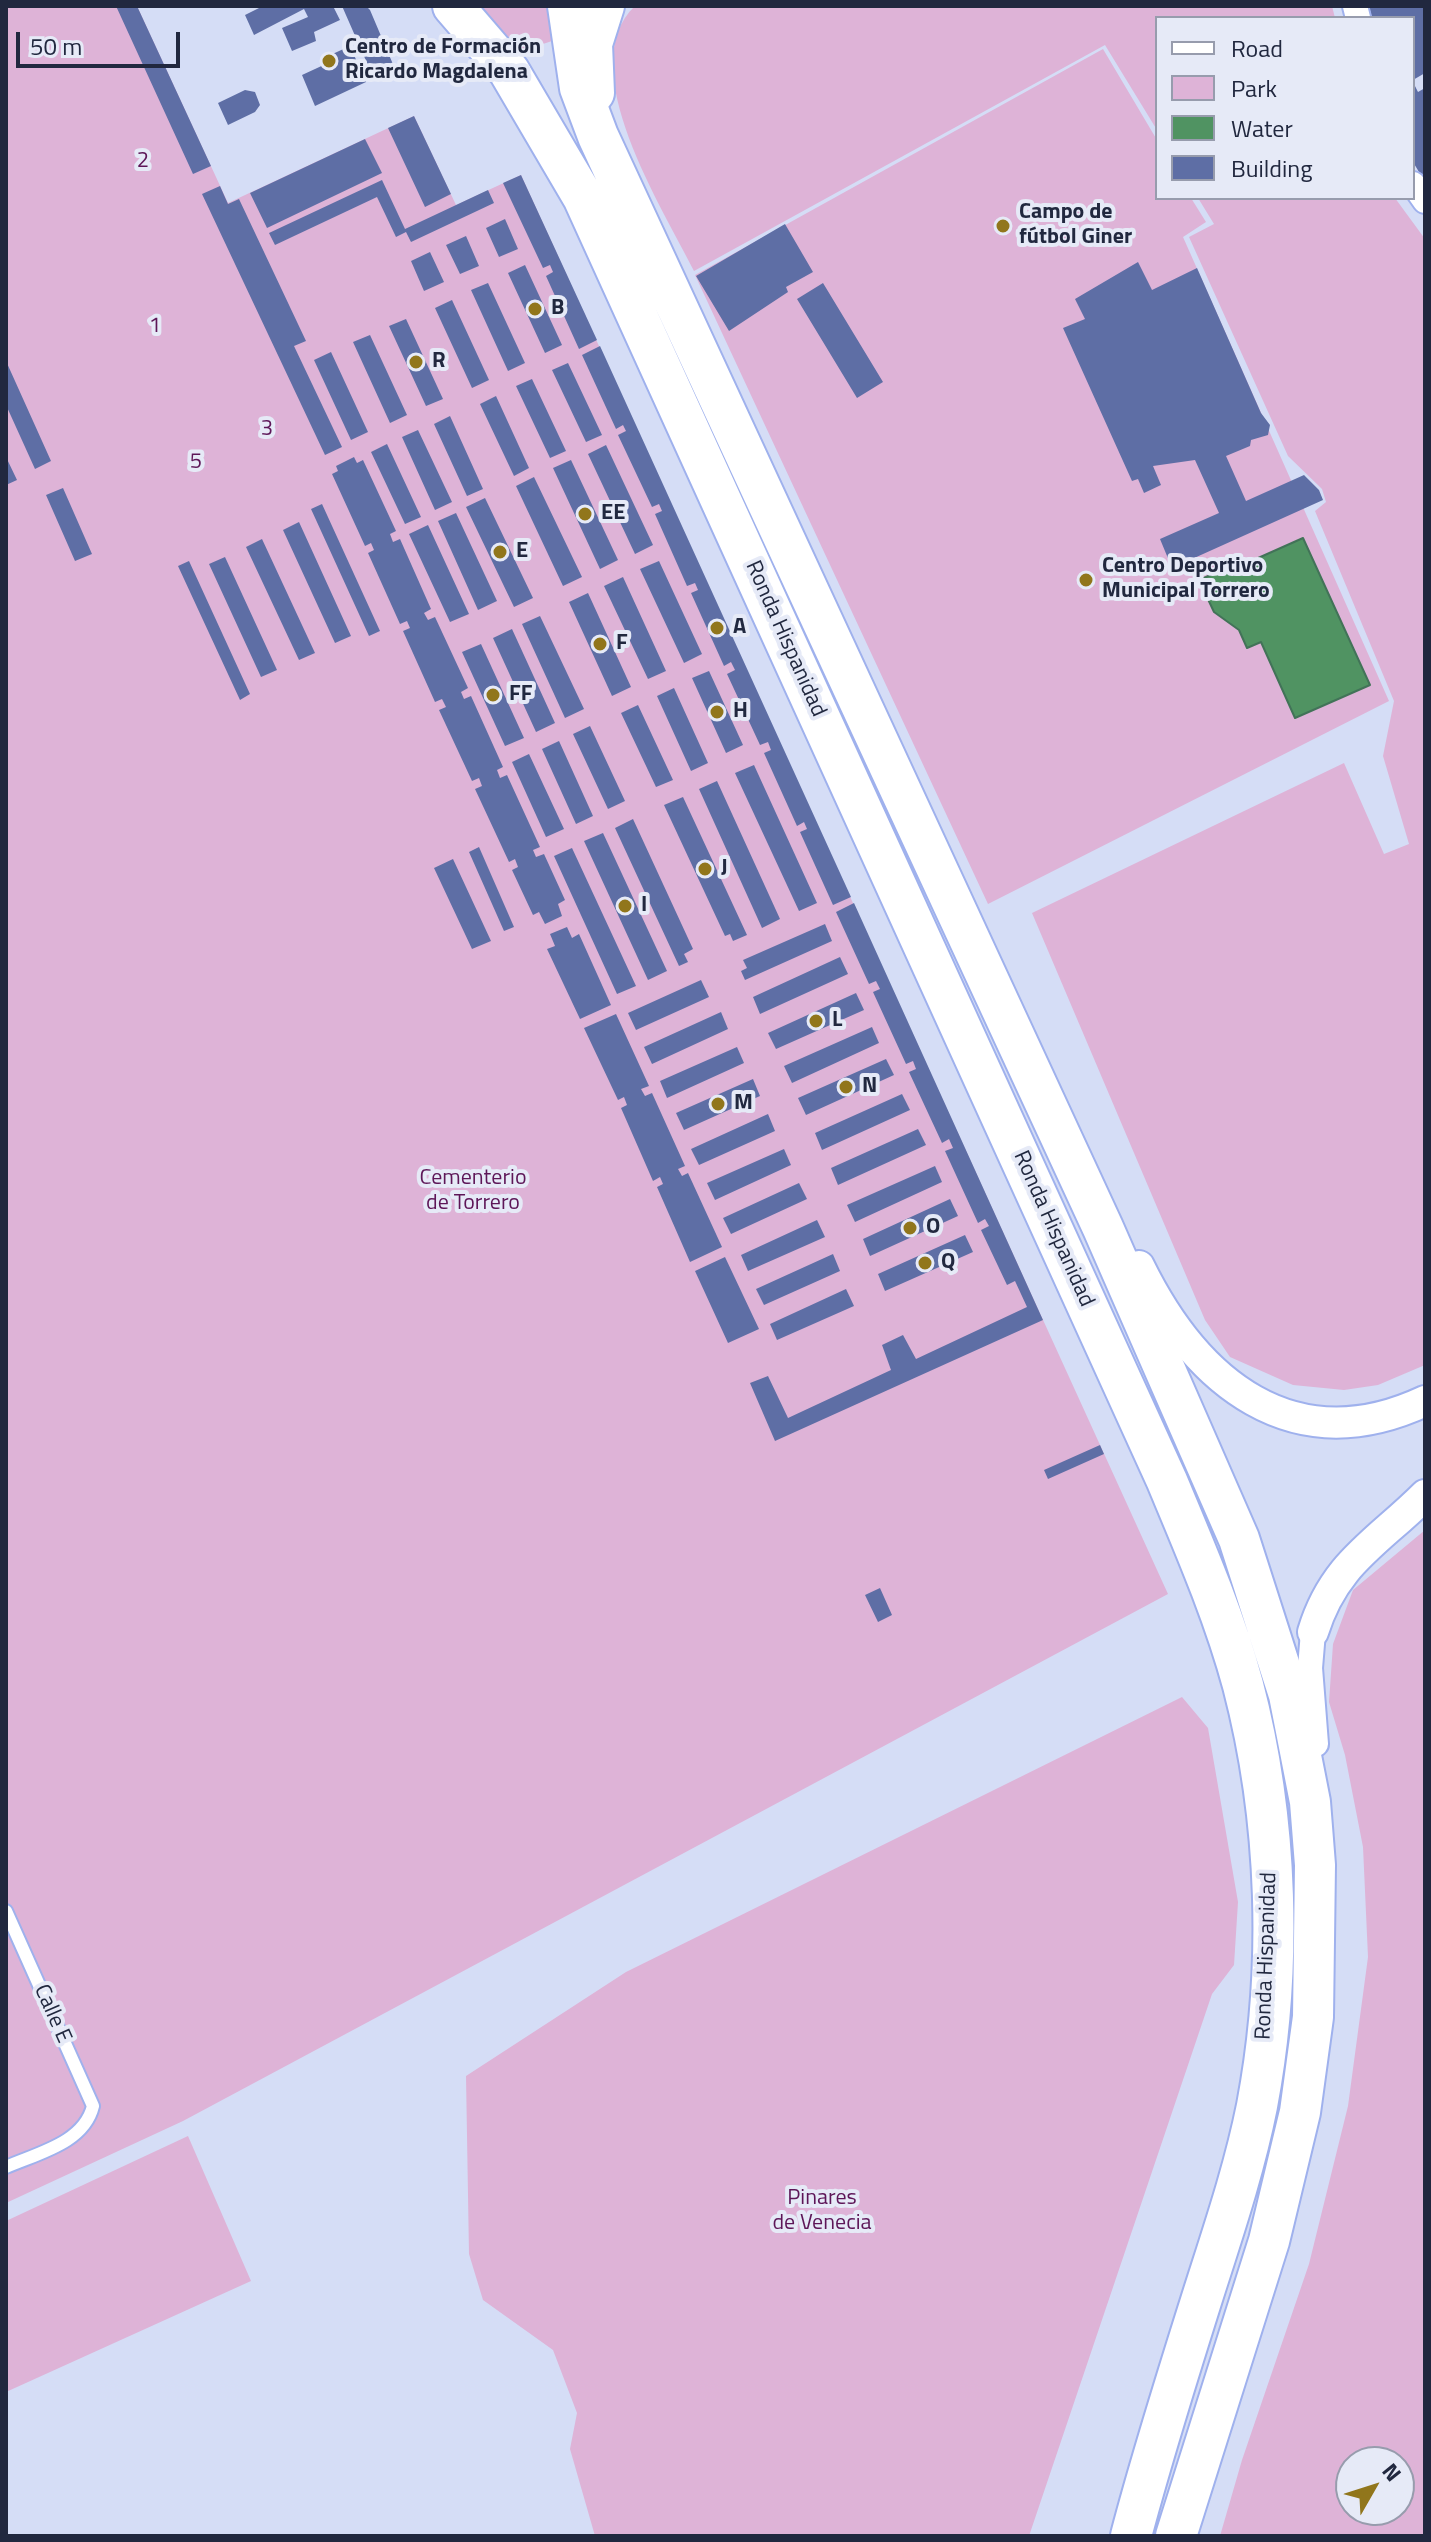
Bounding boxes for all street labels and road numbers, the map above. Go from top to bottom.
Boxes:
street label: Ronda Hispanidad [739,557,831,721]
street label: Ronda Hispanidad [1007,1147,1099,1311]
street label: Ronda Hispanidad [1251,1872,1283,2040]
street label: Calle E [27,1981,77,2047]

